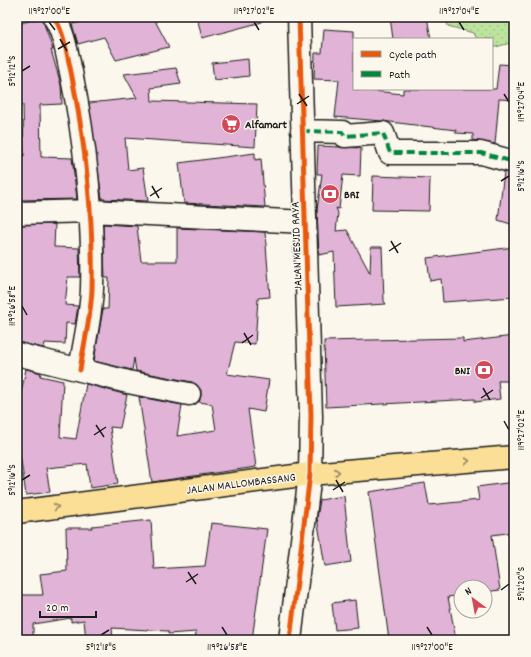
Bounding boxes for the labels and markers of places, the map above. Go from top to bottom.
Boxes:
supermarket icon: Alfamart [220,113,242,135]
place label: Alfamart [245,117,288,134]
bank icon: BRI [319,183,341,205]
place label: BRI [344,187,360,204]
bank icon: BNI [473,359,495,381]
place label: BNI [455,363,470,380]

